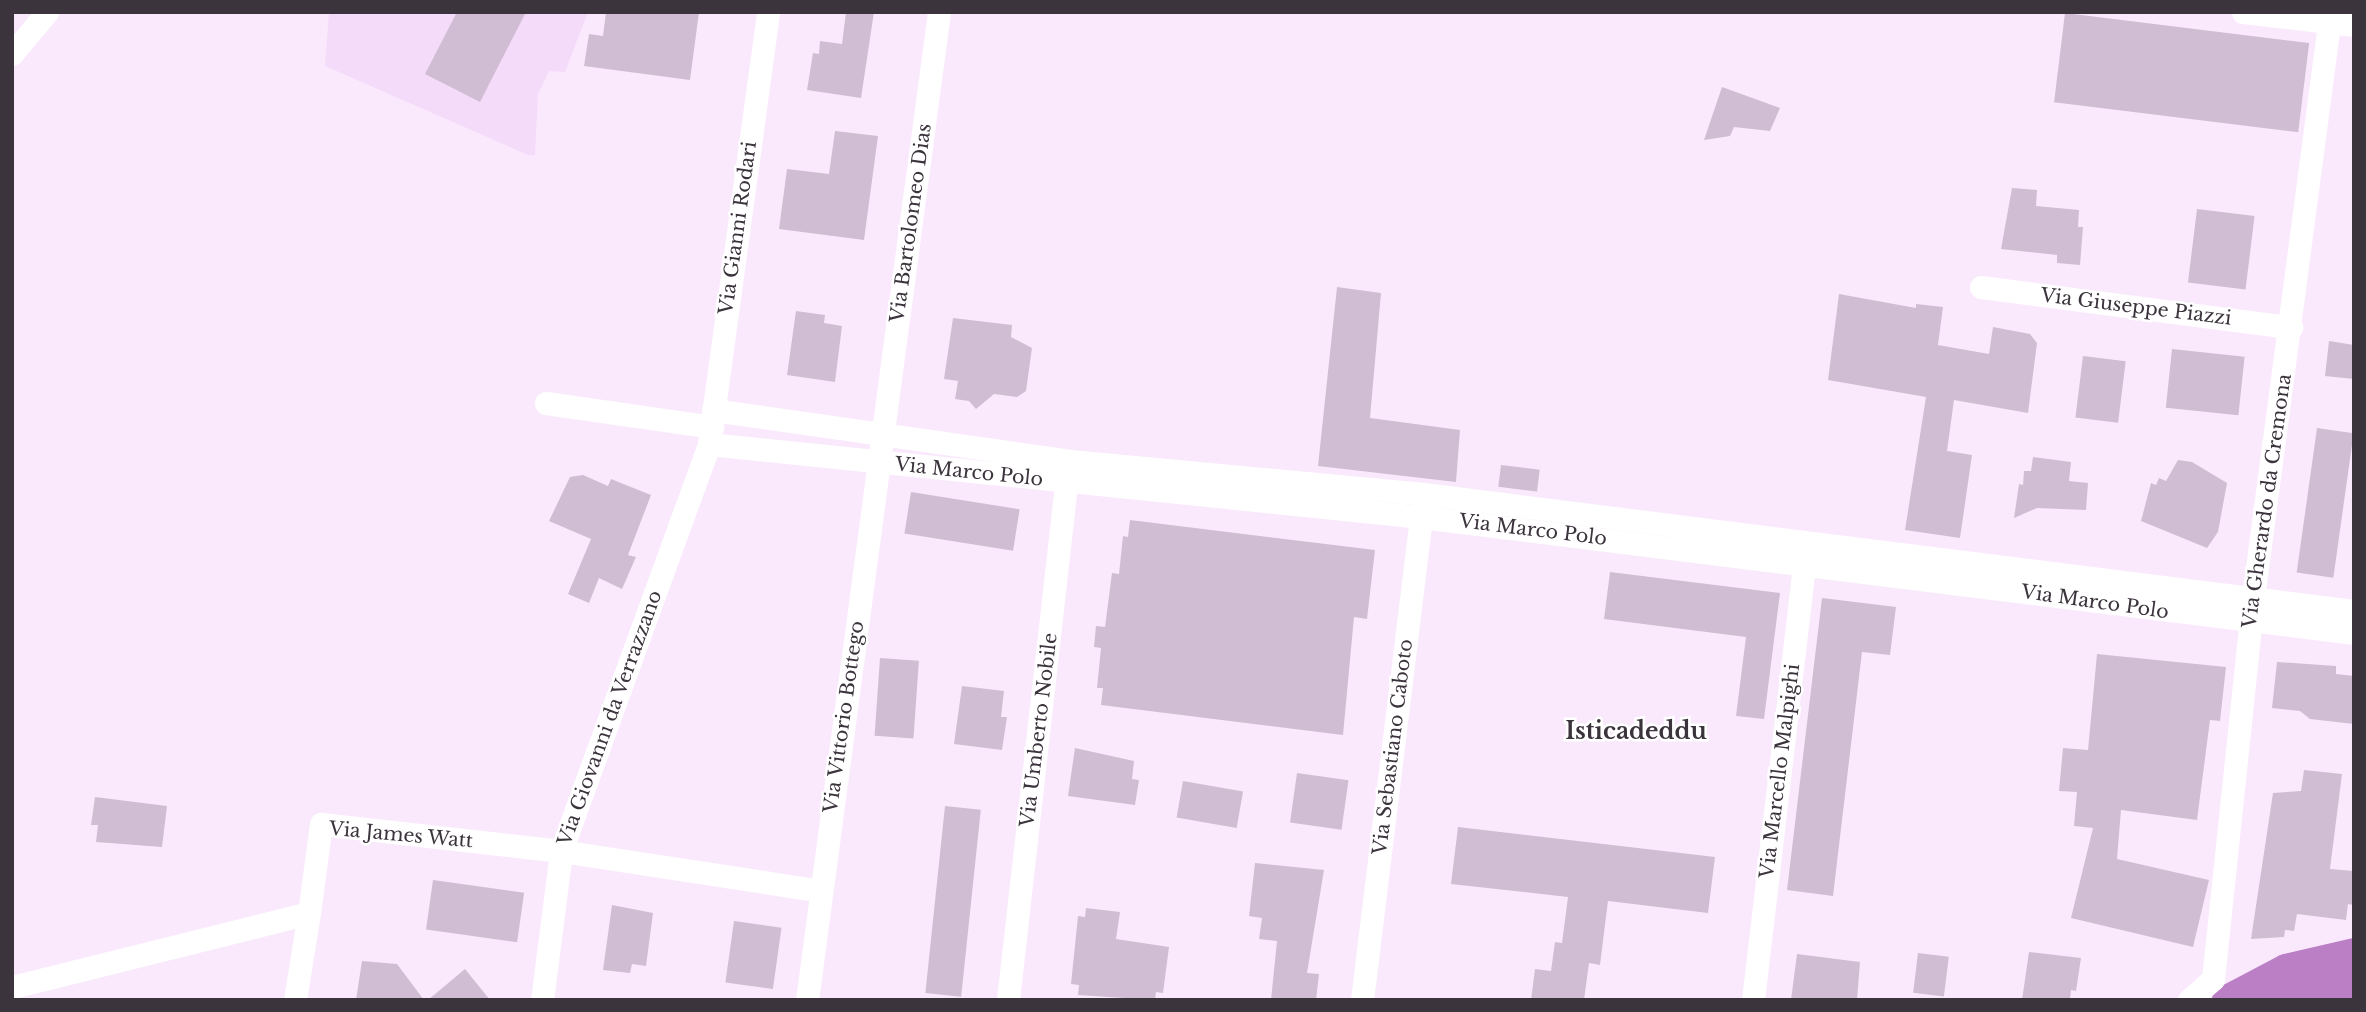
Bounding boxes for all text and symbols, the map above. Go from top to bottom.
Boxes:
street label: Via Bartolomeo Dias [886,122,936,324]
street label: Via Gianni Rodari [715,140,761,316]
street label: Via Giuseppe Piazzi [2039,284,2233,330]
street label: Via Gherardo da Cremona [2238,372,2296,630]
street label: Via Marco Polo [894,453,1044,491]
street label: Via Marco Polo [1458,510,1608,550]
street label: Via Marco Polo [2020,580,2170,624]
street label: Via Giovanni da Verrazzano [553,587,667,849]
street label: Via Vittorio Bottego [819,619,869,815]
street label: Via Umberto Nobile [1016,631,1062,829]
street label: Via Sebastiano Caboto [1368,638,1418,856]
street label: Via Marcello Malpighi [1756,662,1804,880]
district label: Isticadeddu [1565,717,1707,745]
street label: Via James Watt [328,817,474,853]

